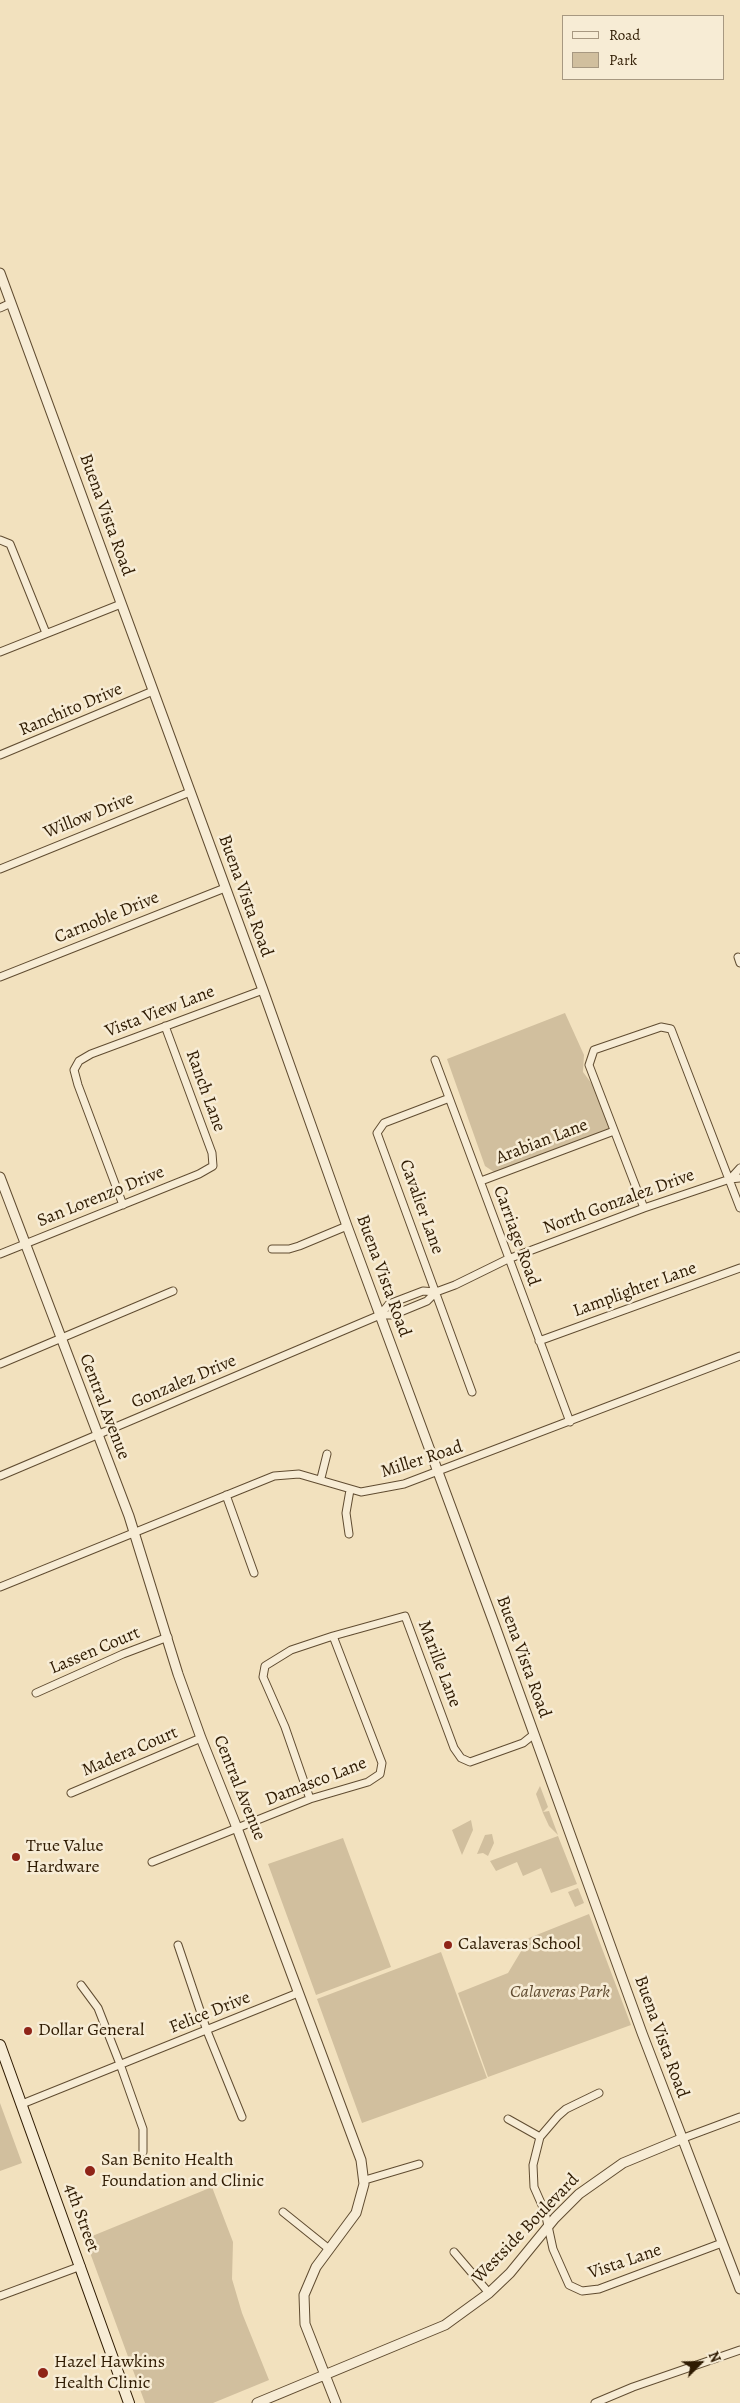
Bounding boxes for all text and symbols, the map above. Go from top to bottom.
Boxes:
legend [562,15,725,80]
text: Road [609,25,640,45]
text: Park [609,50,637,70]
street label: Buena Vista Road [74,451,138,579]
street label: Ranchito Drive [16,679,126,741]
street label: Willow Drive [41,788,137,844]
street label: Buena Vista Road [213,832,277,960]
street label: Carnoble Drive [52,887,162,949]
street label: Vista View Lane [102,981,218,1043]
street label: Ranch Lane [180,1047,230,1135]
street label: Arabian Lane [493,1115,591,1169]
street label: Cavalier Lane [394,1157,448,1257]
street label: San Lorenzo Drive [34,1162,168,1232]
street label: North Gonzalez Drive [540,1165,698,1239]
street label: Carriage Road [488,1183,544,1289]
street label: Buena Vista Road [351,1212,415,1340]
street label: Lamplighter Lane [570,1258,700,1322]
street label: Gonzalez Drive [128,1350,240,1414]
street label: Central Avenue [74,1351,134,1463]
street label: Miller Road [378,1437,466,1483]
street label: Buena Vista Road [491,1593,555,1721]
street label: Marille Lane [413,1618,465,1710]
street label: Lassen Court [47,1622,143,1680]
street label: Madera Court [79,1722,181,1782]
street label: Central Avenue [208,1732,270,1844]
street label: Damasco Lane [262,1753,370,1811]
place label: True Value Hardware [26,1836,104,1878]
marker: True Value Hardware [10,1851,22,1863]
place label: Calaveras School [458,1934,581,1956]
marker: Calaveras School [442,1939,454,1951]
street label: Buena Vista Road [629,1973,693,2101]
park label: Calaveras Park [510,1982,610,2004]
street label: Felice Drive [166,1987,254,2039]
place label: Dollar General [38,2020,144,2042]
marker: Dollar General [22,2025,34,2037]
place label: San Benito Health Foundation and Clinic [101,2150,264,2192]
marker: San Benito Health Foundation and Clinic [83,2164,97,2178]
street label: Westside Boulevard [468,2170,584,2288]
street label: 4th Street [59,2181,103,2255]
street label: Vista Lane [586,2239,664,2285]
north arrow [675,2338,725,2388]
text: N [704,2349,725,2365]
place label: Hazel Hawkins Health Clinic [54,2352,165,2394]
marker: Hazel Hawkins Health Clinic [36,2366,50,2380]

